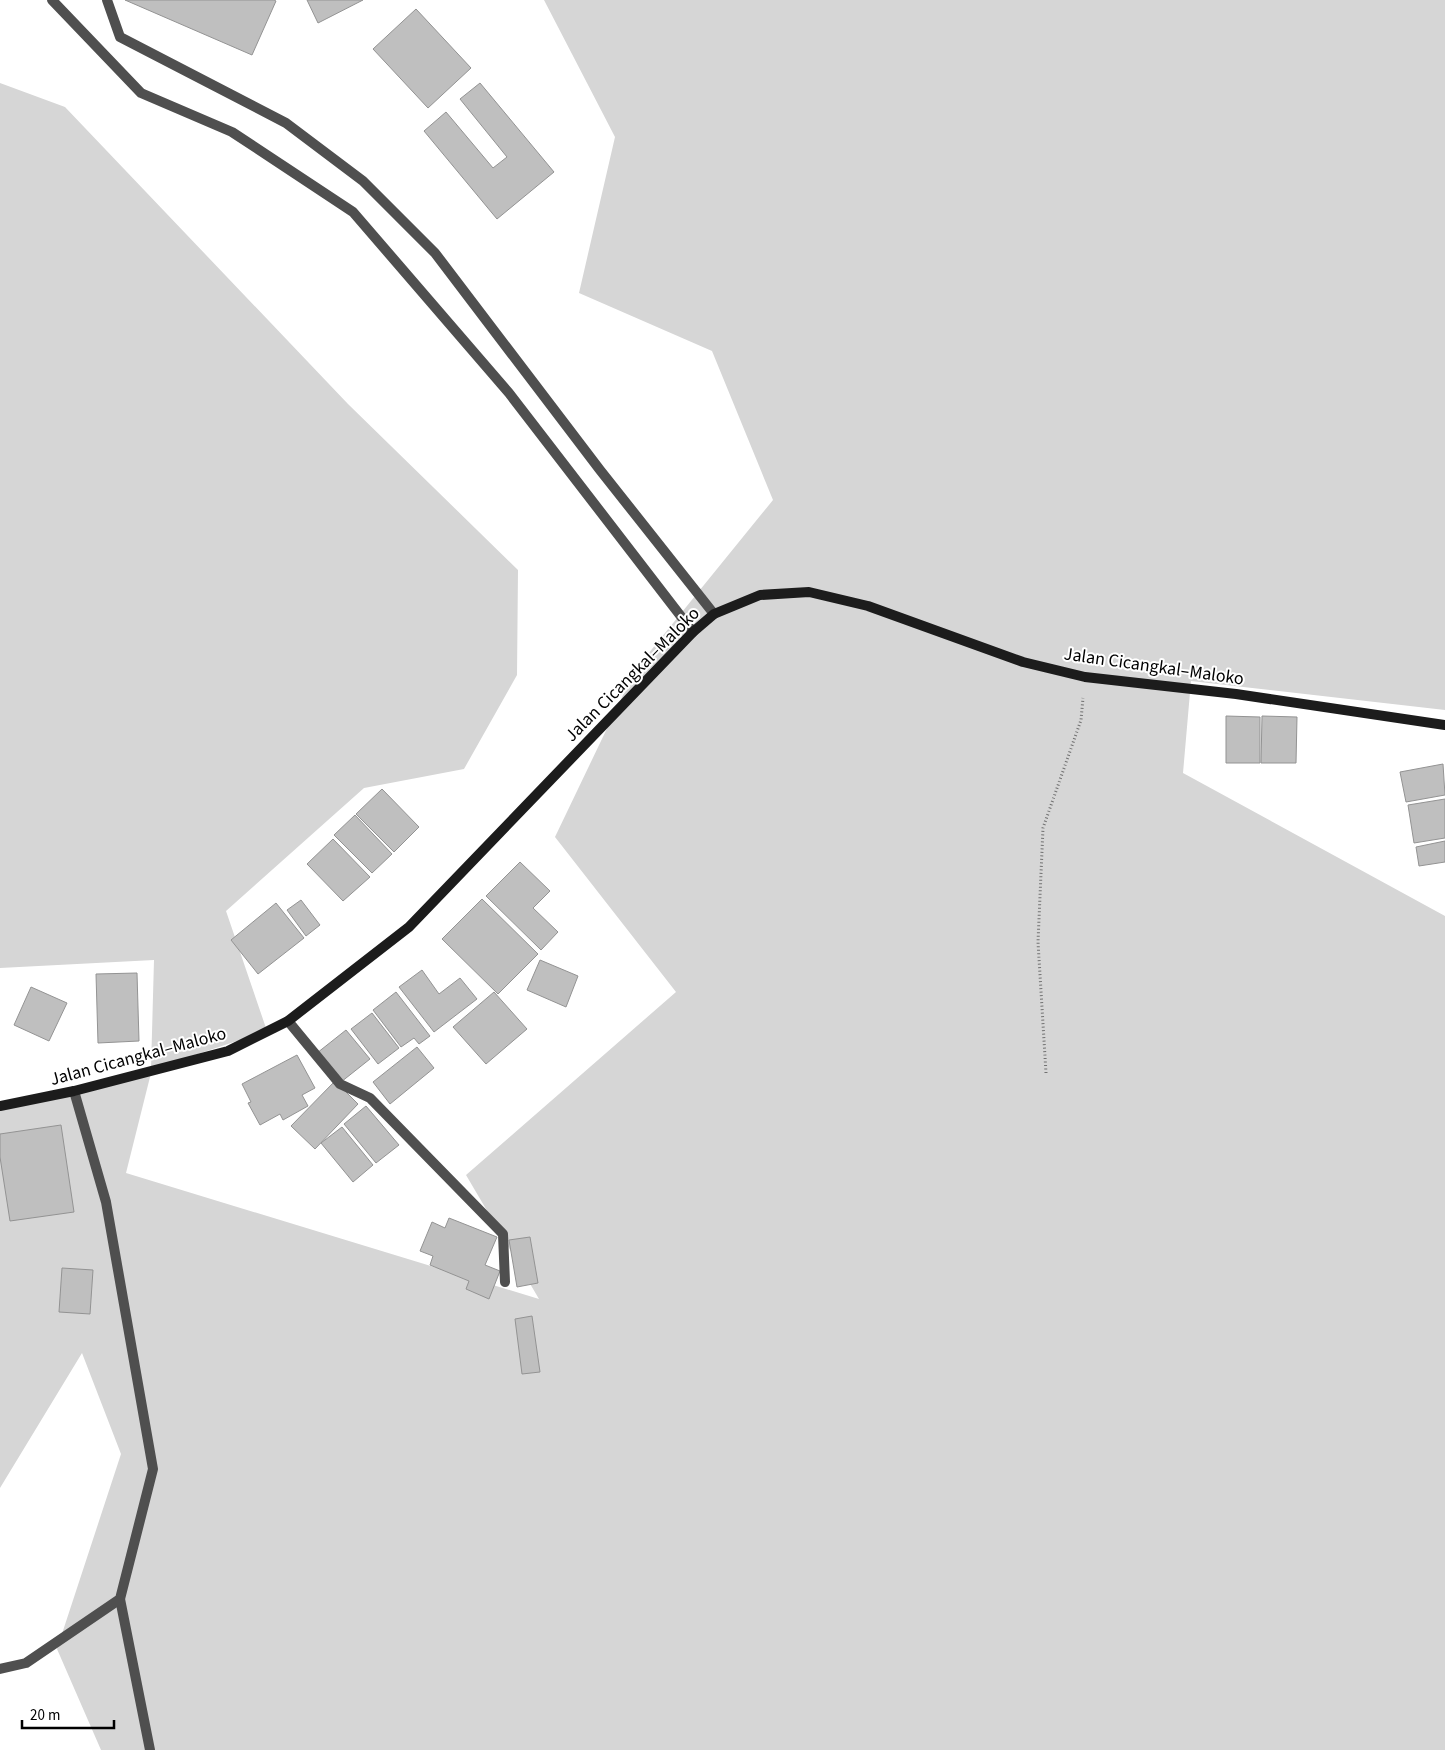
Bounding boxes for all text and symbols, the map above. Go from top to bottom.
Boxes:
street label: Jalan Cicangkal–Maloko [559,601,705,747]
street label: Jalan Cicangkal–Maloko [1062,641,1245,691]
street label: Jalan Cicangkal–Maloko [47,1021,229,1092]
scale bar [22,1698,115,1730]
text: 20 m [30,1705,60,1726]

